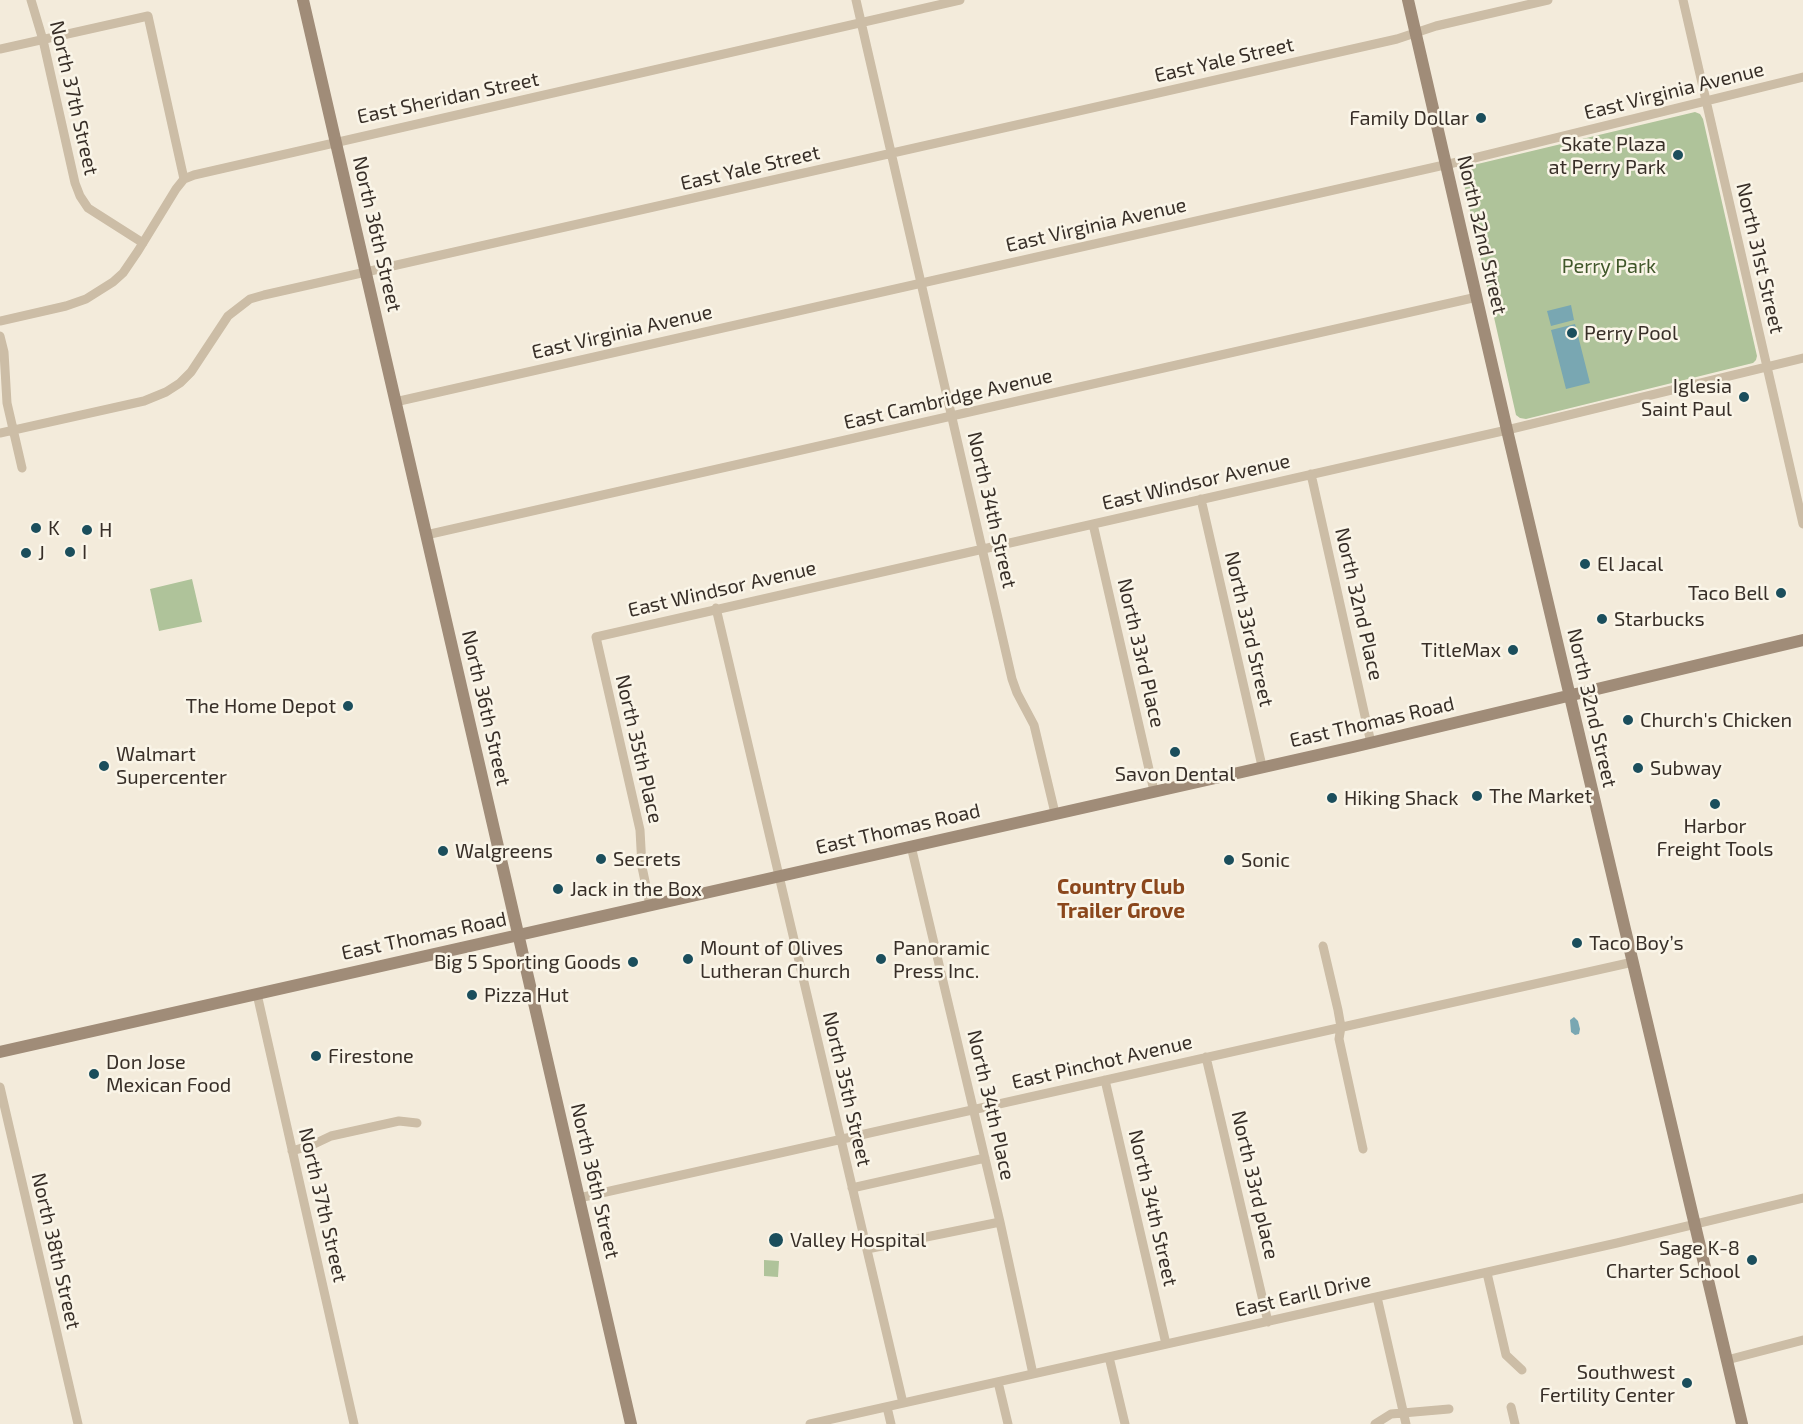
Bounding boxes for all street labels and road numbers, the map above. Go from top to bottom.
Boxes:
street label: North 37th Street [45,18,103,178]
street label: East Yale Street [1152,32,1296,88]
street label: East Virginia Avenue [1582,57,1766,125]
street label: East Sheridan Street [355,67,541,129]
street label: East Yale Street [678,140,822,196]
street label: North 32nd Street [1452,153,1512,317]
street label: North 36th Street [347,154,407,314]
street label: North 31st Street [1731,180,1789,336]
street label: East Virginia Avenue [1003,193,1189,257]
street label: East Virginia Avenue [529,300,715,364]
street label: East Cambridge Avenue [841,363,1055,435]
street label: North 34th Street [962,429,1022,591]
street label: East Windsor Avenue [1100,449,1292,515]
street label: North 32nd Place [1330,525,1388,683]
street label: North 33rd Street [1219,549,1279,709]
street label: East Windsor Avenue [626,556,818,622]
street label: North 33rd Place [1112,576,1170,730]
street label: North 32nd Street [1562,626,1622,790]
street label: North 36th Street [456,628,516,788]
street label: North 35th Place [610,672,668,826]
street label: East Thomas Road [1287,691,1457,753]
street label: East Thomas Road [813,798,983,860]
street label: East Thomas Road [339,907,509,965]
street label: North 35th Street [818,1009,876,1169]
street label: North 34th Place [962,1028,1020,1182]
street label: East Pinchot Avenue [1009,1030,1195,1094]
street label: North 36th Street [565,1101,625,1261]
street label: North 33rd place [1226,1108,1284,1262]
street label: North 37th Street [294,1125,352,1285]
street label: North 34th Street [1123,1127,1183,1289]
street label: North 38th Street [26,1170,86,1332]
street label: East Earll Drive [1233,1268,1373,1322]

